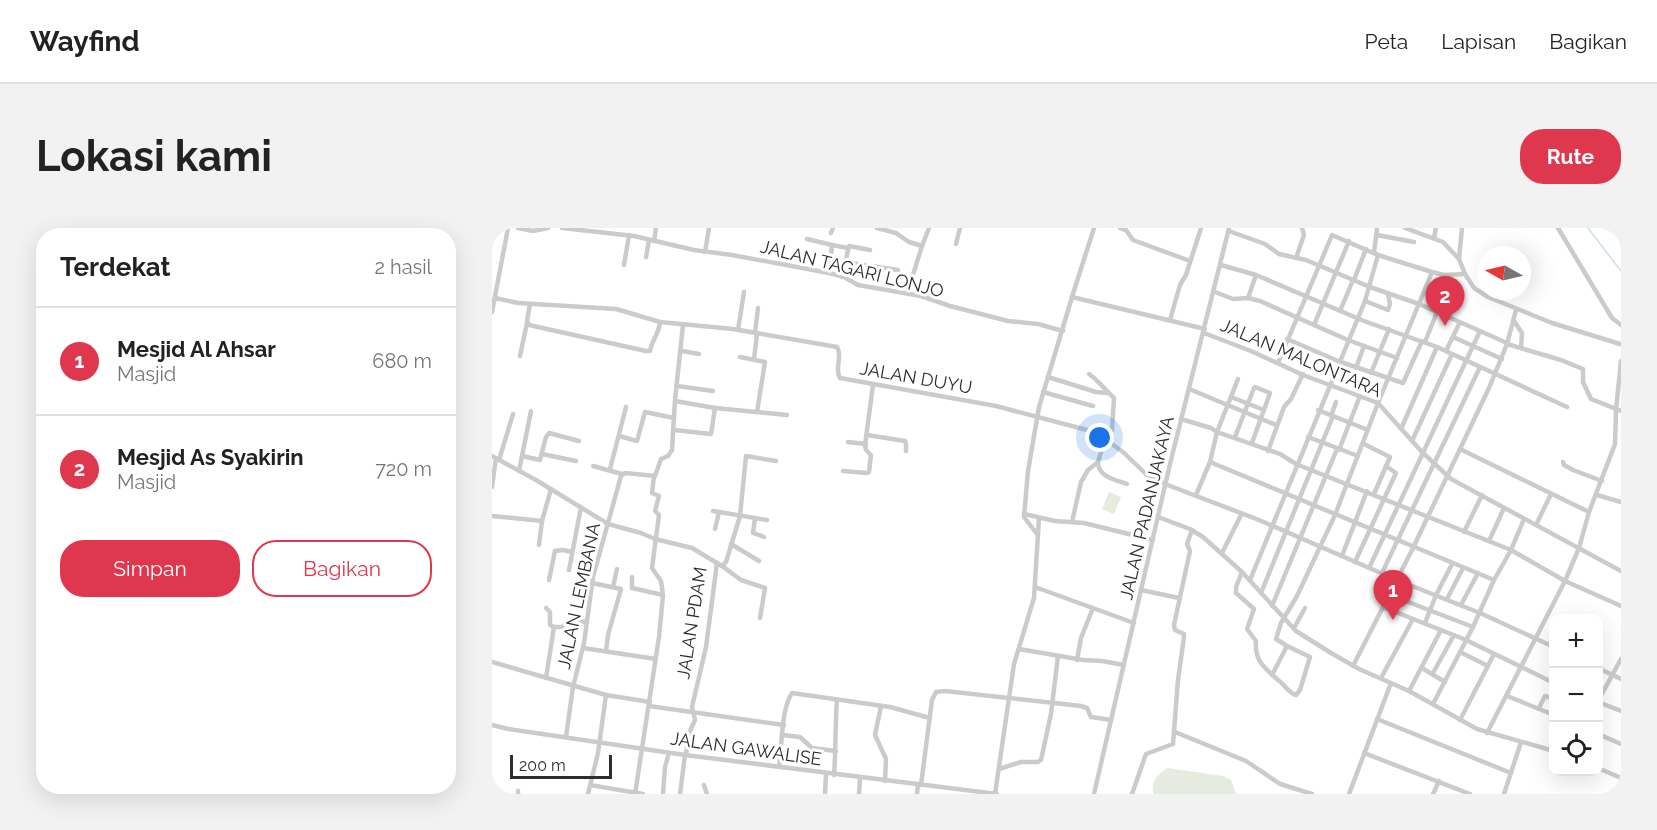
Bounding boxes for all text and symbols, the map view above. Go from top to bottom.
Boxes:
text: Wayfind [30,25,140,58]
text: Peta [1365,29,1408,54]
text: Lapisan [1441,29,1516,54]
text: Bagikan [1549,29,1627,54]
button: Rute [1520,129,1621,184]
text: Lokasi kami [36,132,272,181]
street label: JALAN TAGARI LONJO [758,236,946,301]
north arrow [1477,246,1531,300]
text: Terdekat [60,252,171,282]
text: 2 hasil [374,255,432,279]
pin: 2 [1426,276,1464,326]
street label: JALAN MALONTARA [1218,314,1385,401]
text: Mesjid Al Ahsar [117,336,276,362]
text: 1 [75,349,84,373]
text: 680 m [372,349,432,373]
street label: JALAN DUYU [858,357,974,398]
text: Masjid [117,362,176,386]
street label: JALAN PADANJAKAYA [1115,414,1178,602]
your location [1085,423,1114,452]
text: Mesjid As Syakirin [117,444,304,470]
text: 2 [74,457,85,481]
text: 720 m [375,457,432,481]
text: Masjid [117,470,176,494]
street label: JALAN LEMBANA [553,521,604,671]
button: Simpan [60,540,240,597]
button: Bagikan [252,540,432,597]
street label: JALAN PDAM [672,565,711,680]
pin: 1 [1374,570,1412,620]
map controls [1549,614,1603,776]
button: + [1549,614,1603,668]
button: − [1549,668,1603,722]
button: locate [1549,722,1603,776]
street label: JALAN GAWALISE [669,727,823,770]
scale bar [510,752,612,780]
text: 200 m [519,756,566,775]

